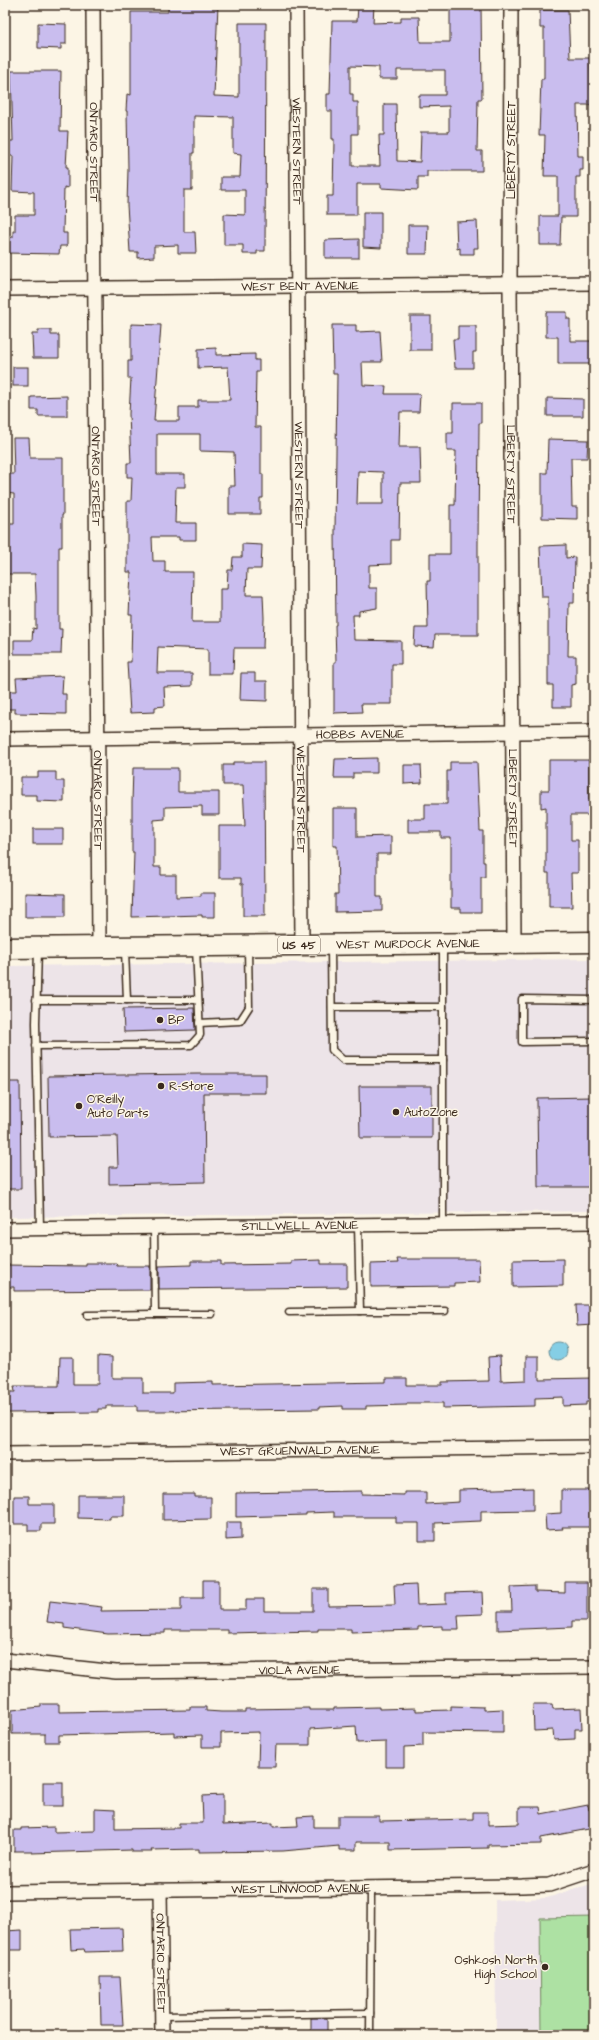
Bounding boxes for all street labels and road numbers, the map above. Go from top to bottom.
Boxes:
street label: WESTERN STREET [288,97,305,205]
street label: LIBERTY STREET [503,100,520,199]
street label: ONTARIO STREET [85,102,102,202]
street label: WEST BENT AVENUE [241,277,359,296]
street label: WESTERN STREET [290,421,307,529]
street label: LIBERTY STREET [502,425,519,524]
street label: ONTARIO STREET [87,426,104,526]
street label: HOBBS AVENUE [316,726,404,744]
street label: WESTERN STREET [292,745,309,853]
street label: LIBERTY STREET [504,749,521,848]
street label: ONTARIO STREET [89,750,106,850]
street label: WEST MURDOCK AVENUE [336,935,480,954]
road number: US 45 [278,936,320,954]
street label: STILLWELL AVENUE [241,1217,359,1235]
street label: WEST GRUENWALD AVENUE [220,1442,380,1460]
street label: VIOLA AVENUE [258,1662,340,1680]
street label: WEST LINWOOD AVENUE [231,1880,371,1898]
street label: ONTARIO STREET [151,1913,170,2013]

